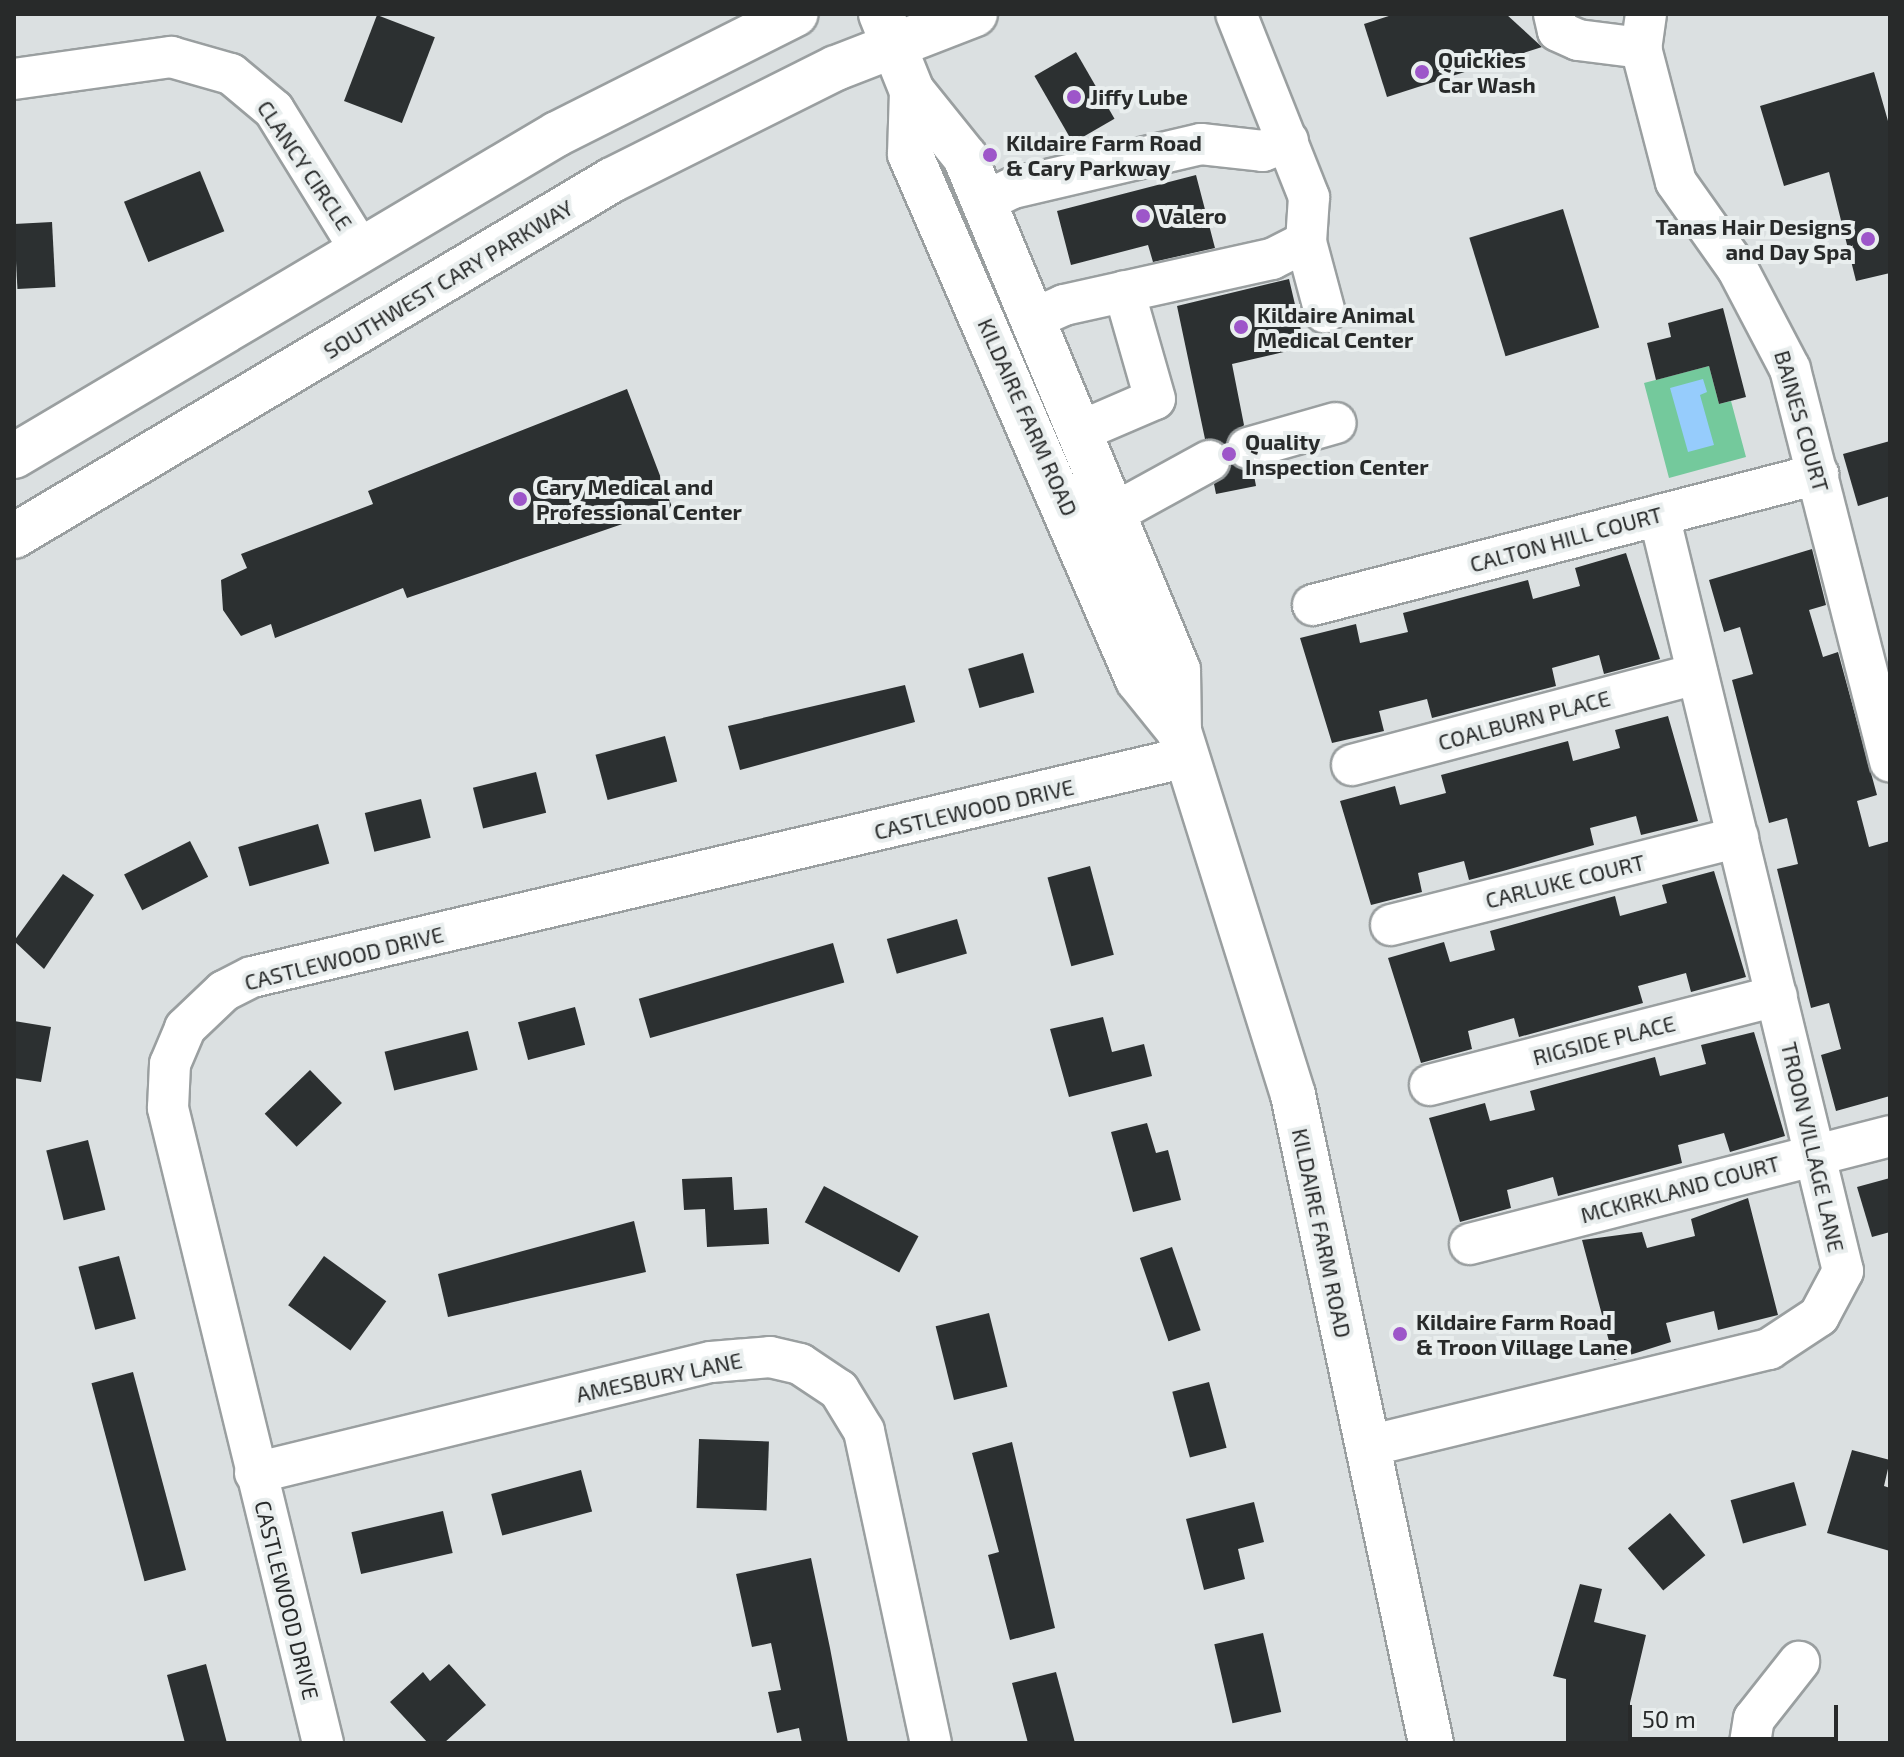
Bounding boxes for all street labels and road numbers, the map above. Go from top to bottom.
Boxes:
street label: CLANCY CIRCLE [252,95,358,235]
street label: SOUTHWEST CARY PARKWAY [318,194,578,364]
street label: KILDAIRE FARM ROAD [973,314,1083,520]
street label: BAINES COURT [1769,347,1835,495]
street label: CALTON HILL COURT [1467,501,1665,577]
street label: COALBURN PLACE [1435,684,1613,756]
street label: CASTLEWOOD DRIVE [871,773,1077,845]
street label: CARLUKE COURT [1483,848,1647,914]
street label: CASTLEWOOD DRIVE [242,920,446,996]
street label: RIGSIDE PLACE [1530,1010,1678,1070]
street label: TROON VILLAGE LANE [1776,1039,1850,1255]
street label: KILDAIRE FARM ROAD [1287,1126,1357,1340]
street label: MCKIRKLAND COURT [1578,1150,1782,1228]
street label: AMESBURY LANE [573,1346,745,1408]
street label: CASTLEWOOD DRIVE [249,1498,325,1702]

